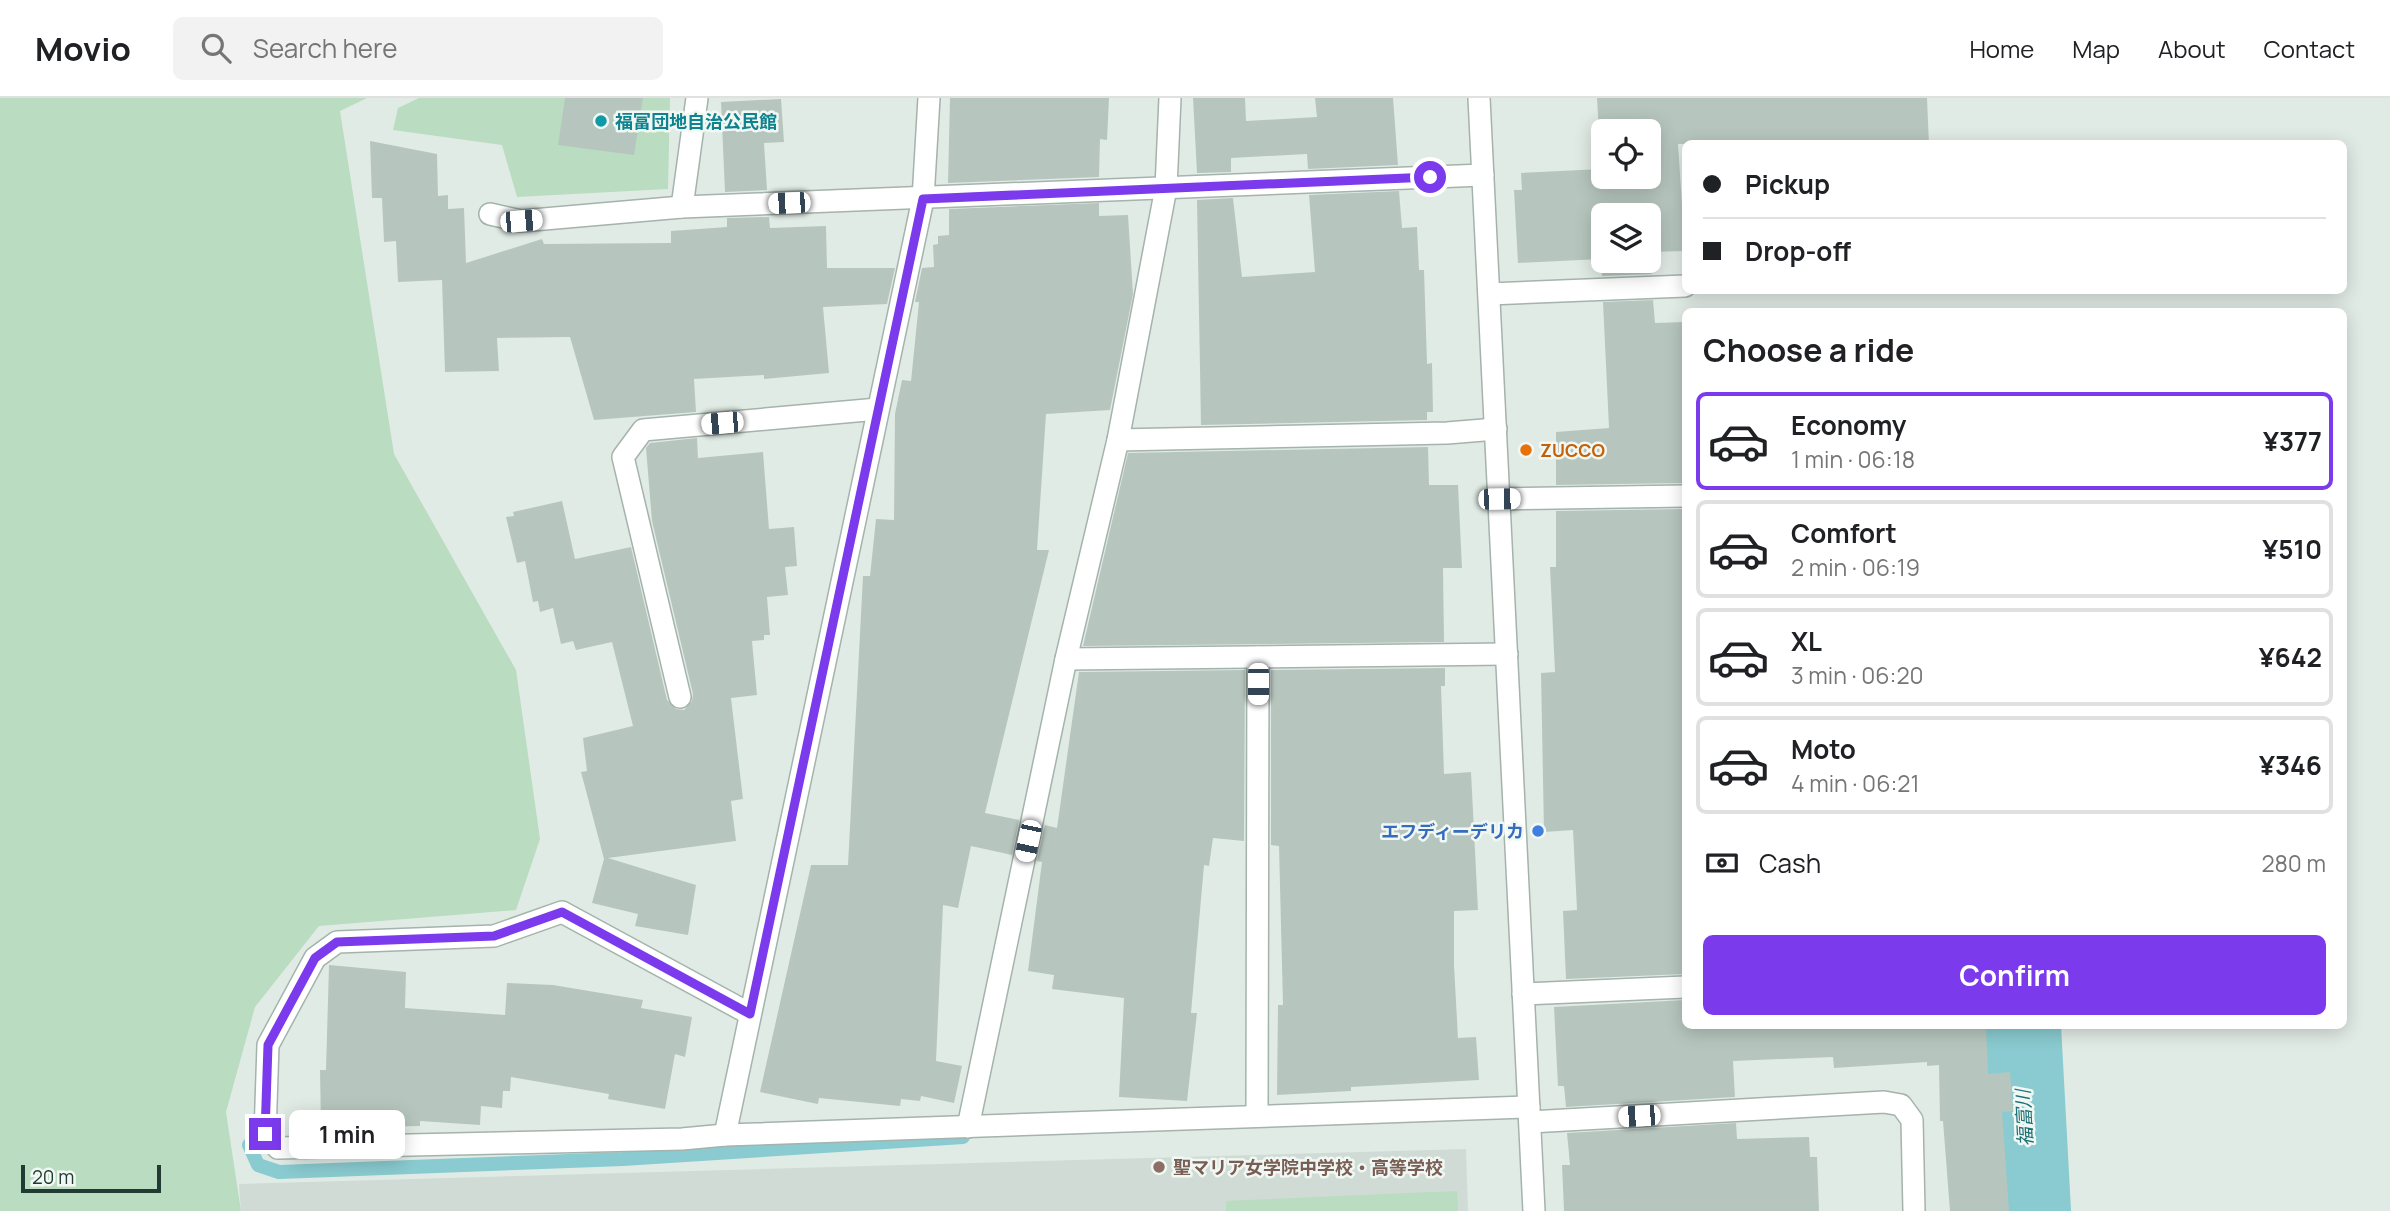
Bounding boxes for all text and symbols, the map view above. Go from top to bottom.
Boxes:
search box [173,17,663,80]
text: Movio [35,26,131,71]
icon: search [197,29,235,67]
text: Search here [253,30,397,66]
text: Home [1969,32,2034,65]
text: Map [2072,32,2120,65]
text: About [2158,32,2226,65]
text: Contact [2264,32,2355,65]
place label: 福富団地自治公民館 [615,109,777,133]
marker: 福富団地自治公民館 [593,113,609,129]
map controls [1591,119,1661,273]
button: locate [1591,119,1661,189]
route start [1414,161,1446,193]
text: Pickup [1745,166,1830,202]
car [768,192,811,214]
button: layers [1591,203,1661,273]
car [500,209,543,233]
text: Drop-off [1745,233,1851,269]
text: Choose a ride [1703,328,1914,372]
text: Economy [1791,407,1906,443]
icon: car [1707,410,1770,473]
car [701,411,744,435]
text: ¥377 [2263,423,2322,459]
place label: ZUCCO [1540,438,1605,462]
marker: ZUCCO [1518,442,1534,458]
text: 1 min · 06:18 [1791,443,1915,475]
car [1478,488,1521,510]
text: Comfort [1791,515,1897,551]
icon: car [1707,518,1770,581]
text: ¥510 [2262,531,2322,567]
text: 2 min · 06:19 [1791,551,1920,583]
text: XL [1791,623,1822,659]
icon: car [1707,626,1770,689]
text: ¥642 [2259,639,2322,675]
text: 3 min · 06:20 [1791,659,1924,691]
car [1248,663,1269,705]
text: Moto [1791,731,1856,767]
icon: car [1707,734,1770,797]
text: ¥346 [2259,747,2322,783]
text: 4 min · 06:21 [1791,767,1919,799]
car [1014,818,1043,864]
place label: エフディーデリカ [1381,819,1524,843]
marker: エフディーデリカ [1530,823,1546,839]
icon: cash [1703,844,1741,882]
text: Cash [1759,845,1821,881]
text: 280 m [2261,847,2326,879]
button: Confirm [1703,935,2326,1015]
water label: 福富川 [2009,1087,2038,1147]
car [1618,1104,1661,1128]
callout: 1 min [290,1110,405,1158]
route end [249,1118,281,1150]
text: 1 min [319,1118,375,1150]
place label: 聖マリア女学院中学校・高等学校 [1173,1155,1443,1179]
marker: 聖マリア女学院中学校・高等学校 [1151,1159,1167,1175]
scale bar [21,1162,161,1194]
text: 20 m [32,1164,74,1190]

